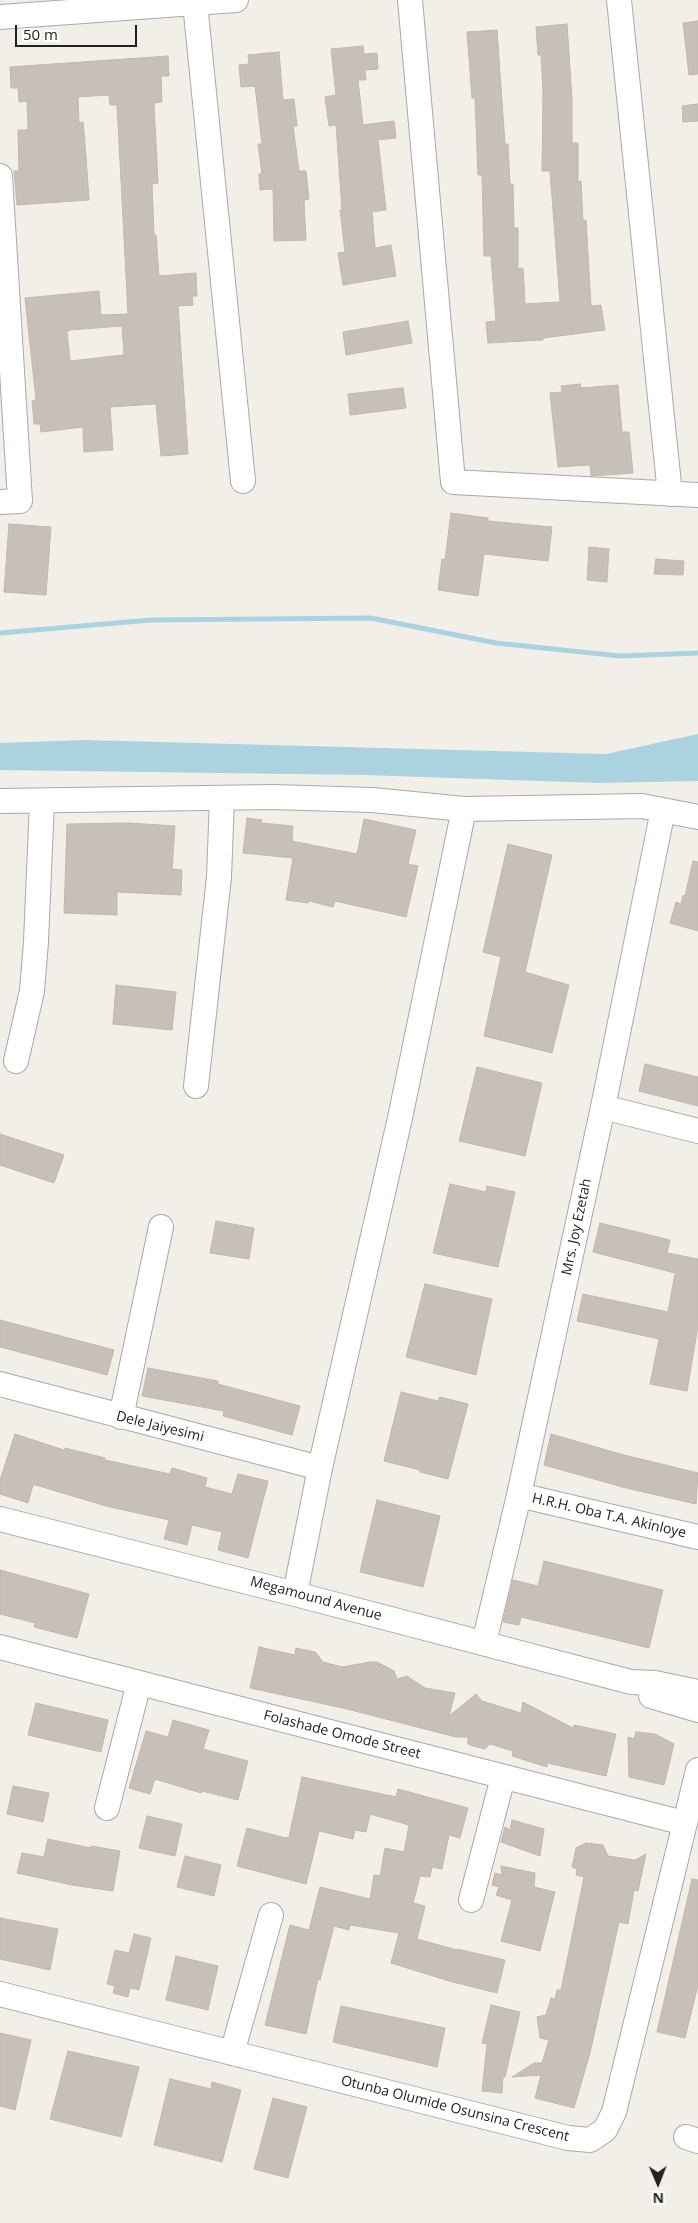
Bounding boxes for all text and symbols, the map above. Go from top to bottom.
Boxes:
scale bar [18,15,140,47]
text: 50 m [23,24,58,44]
street label: Mrs. Joy Ezetah [559,1177,595,1277]
street label: Dele Jaiyesimi [114,1408,206,1446]
street label: H.R.H. Oba T.A. Akinloye [530,1490,688,1542]
street label: Megamound Avenue [248,1573,384,1625]
street label: Folashade Omode Street [262,1707,422,1763]
street label: Otunba Olumide Osunsina Crescent [339,2072,571,2146]
north arrow [633,2158,683,2208]
text: N [652,2189,664,2208]

